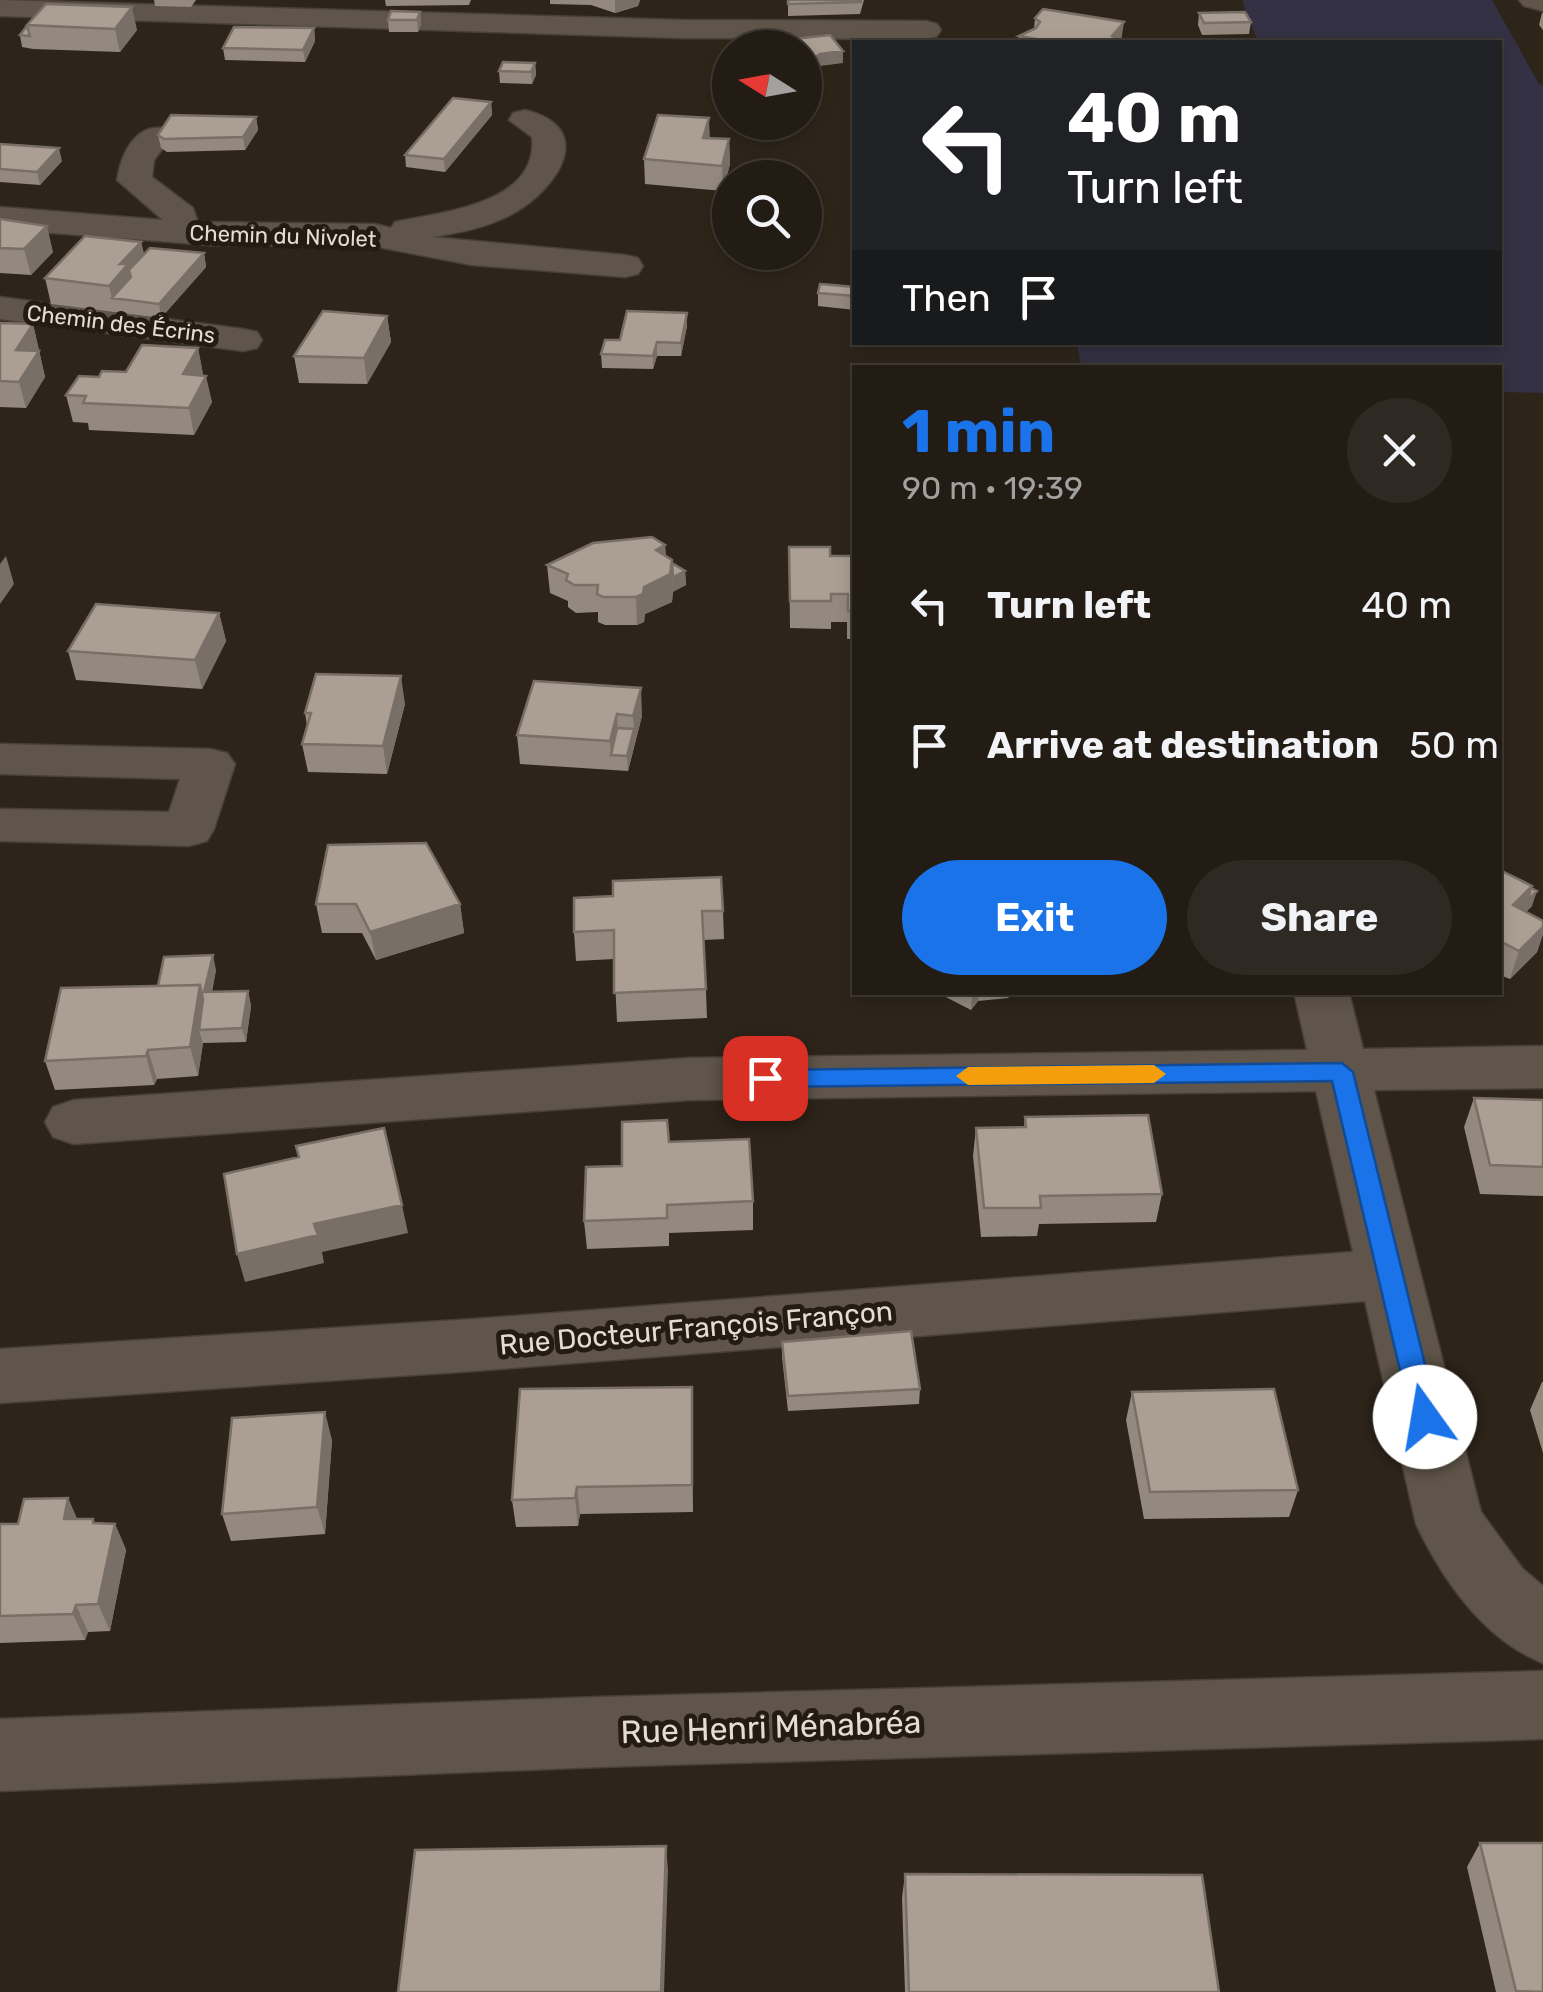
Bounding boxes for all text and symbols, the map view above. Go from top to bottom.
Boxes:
north arrow [712,30,822,140]
map controls [712,30,822,270]
text: 40 m [1067,77,1241,160]
icon: left [902,80,1032,210]
button: search [712,160,822,270]
text: Turn left [1067,161,1243,214]
street label: Chemin du Nivolet [189,219,377,253]
icon: arrive [1011,270,1066,325]
text: Then [902,275,991,321]
street label: Chemin des Écrins [25,299,217,349]
text: 1 min [902,396,1055,467]
button: close [1347,398,1452,503]
text: 90 m · 19:39 [902,469,1083,507]
icon: left [902,578,957,633]
text: Turn left [987,582,1151,628]
text: 40 m [1361,582,1452,628]
icon: arrive [902,718,957,773]
text: Arrive at destination [987,722,1379,768]
text: 50 m [1409,722,1499,768]
button: Exit [902,860,1167,975]
button: Share [1187,860,1452,975]
pin [723,1036,808,1121]
icon: arrive [738,1051,793,1106]
street label: Rue Docteur François Françon [498,1294,894,1362]
position arrow [1373,1365,1477,1469]
street label: Rue Henri Ménabréa [620,1703,922,1751]

